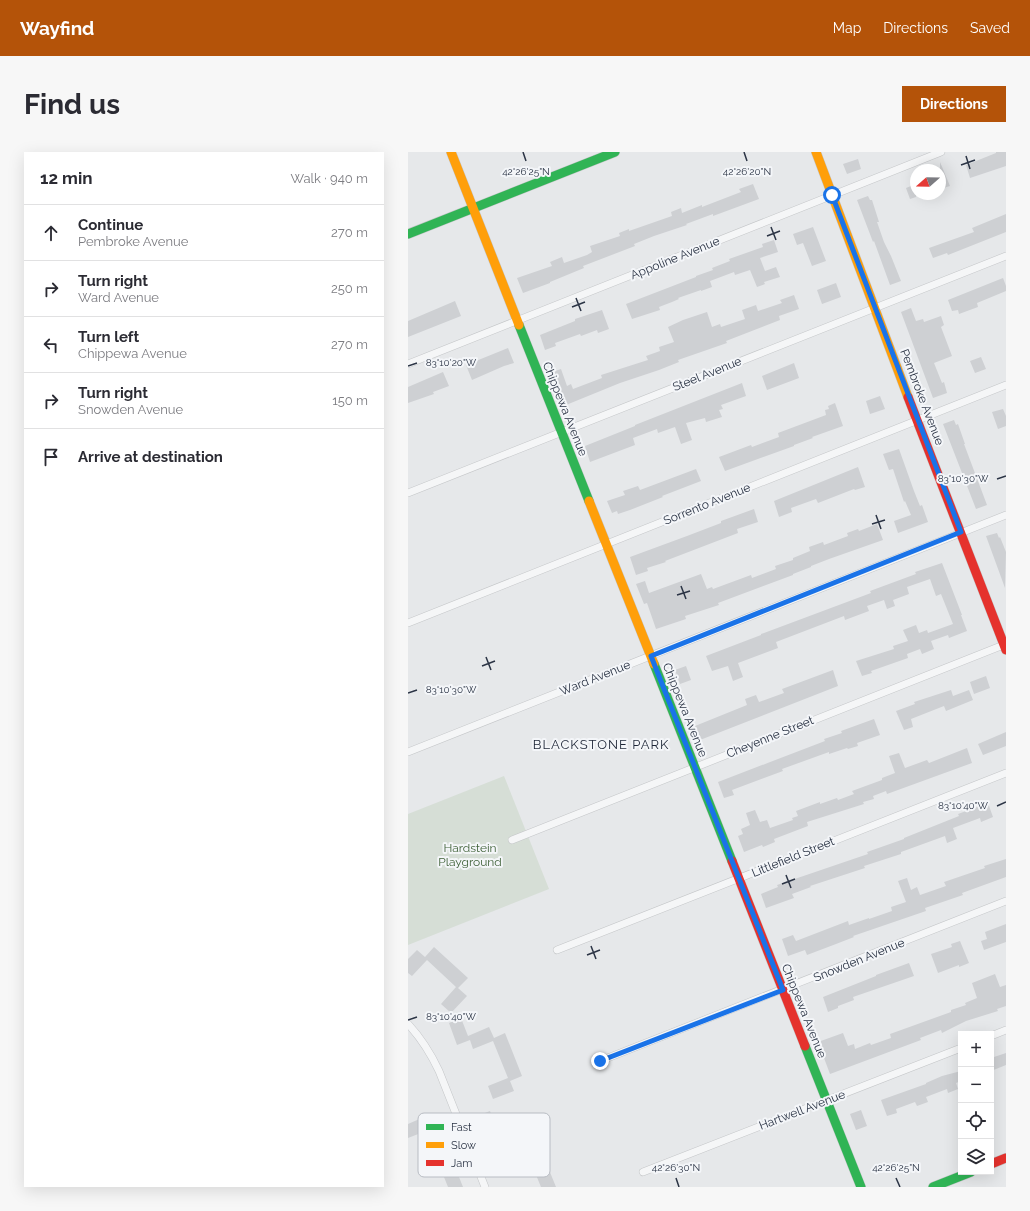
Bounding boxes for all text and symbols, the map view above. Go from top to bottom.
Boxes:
text: Wayfind [20,17,94,39]
text: Map [833,20,861,36]
text: Directions [883,20,948,36]
text: Saved [970,20,1010,36]
button: Directions [902,86,1006,122]
text: Find us [24,88,120,121]
north arrow [910,164,946,200]
text: 42°26'25"N [502,166,550,177]
text: 42°26'20"N [723,166,771,177]
text: 12 min [40,168,93,188]
text: Walk · 940 m [291,171,368,186]
route start [823,186,841,204]
text: Continue [78,216,143,234]
icon: ahead [40,222,62,244]
text: 270 m [331,225,368,240]
text: Pembroke Avenue [78,234,188,249]
street label: Appoline Avenue [628,234,722,282]
text: Turn right [78,272,148,290]
icon: right [40,278,62,300]
text: 250 m [331,281,368,296]
text: Ward Avenue [78,290,159,305]
text: Turn left [78,328,139,346]
icon: left [40,334,62,356]
text: 270 m [331,337,368,352]
text: Chippewa Avenue [78,346,187,361]
street label: Pembroke Avenue [897,347,947,447]
street label: Steel Avenue [671,354,743,394]
text: 83°10'20"W [426,357,477,368]
street label: Chippewa Avenue [540,360,590,458]
text: Turn right [78,384,148,402]
icon: right [40,390,62,412]
text: 150 m [332,393,368,408]
text: Snowden Avenue [78,402,183,417]
icon: arrive [40,446,62,468]
text: Arrive at destination [78,448,223,466]
text: 83°10'30"W [938,473,989,484]
street label: Sorrento Avenue [661,480,753,528]
street label: Ward Avenue [558,658,632,698]
street label: Chippewa Avenue [660,661,710,759]
text: 83°10'30"W [426,684,477,695]
street label: Cheyenne Street [724,713,816,761]
district label: BLACKSTONE PARK [533,737,669,752]
text: 83°10'40"W [938,800,989,811]
street label: Littlefield Street [750,834,836,880]
park label: Hardstein Playground [438,841,502,869]
street label: Snowden Avenue [811,935,907,985]
street label: Chippewa Avenue [779,962,829,1060]
text: 83°10'40"W [426,1011,477,1022]
map controls [958,1031,994,1175]
button: + [958,1031,994,1067]
route end [591,1052,609,1070]
button: − [958,1067,994,1103]
street label: Hartwell Avenue [757,1087,847,1133]
button: locate [958,1103,994,1139]
legend [418,1113,550,1177]
text: Fast [451,1121,472,1134]
text: Slow [451,1139,476,1152]
button: layers [958,1139,994,1175]
text: Jam [451,1157,472,1170]
text: 42°26'30"N [652,1162,700,1173]
text: 42°26'25"N [872,1162,920,1173]

